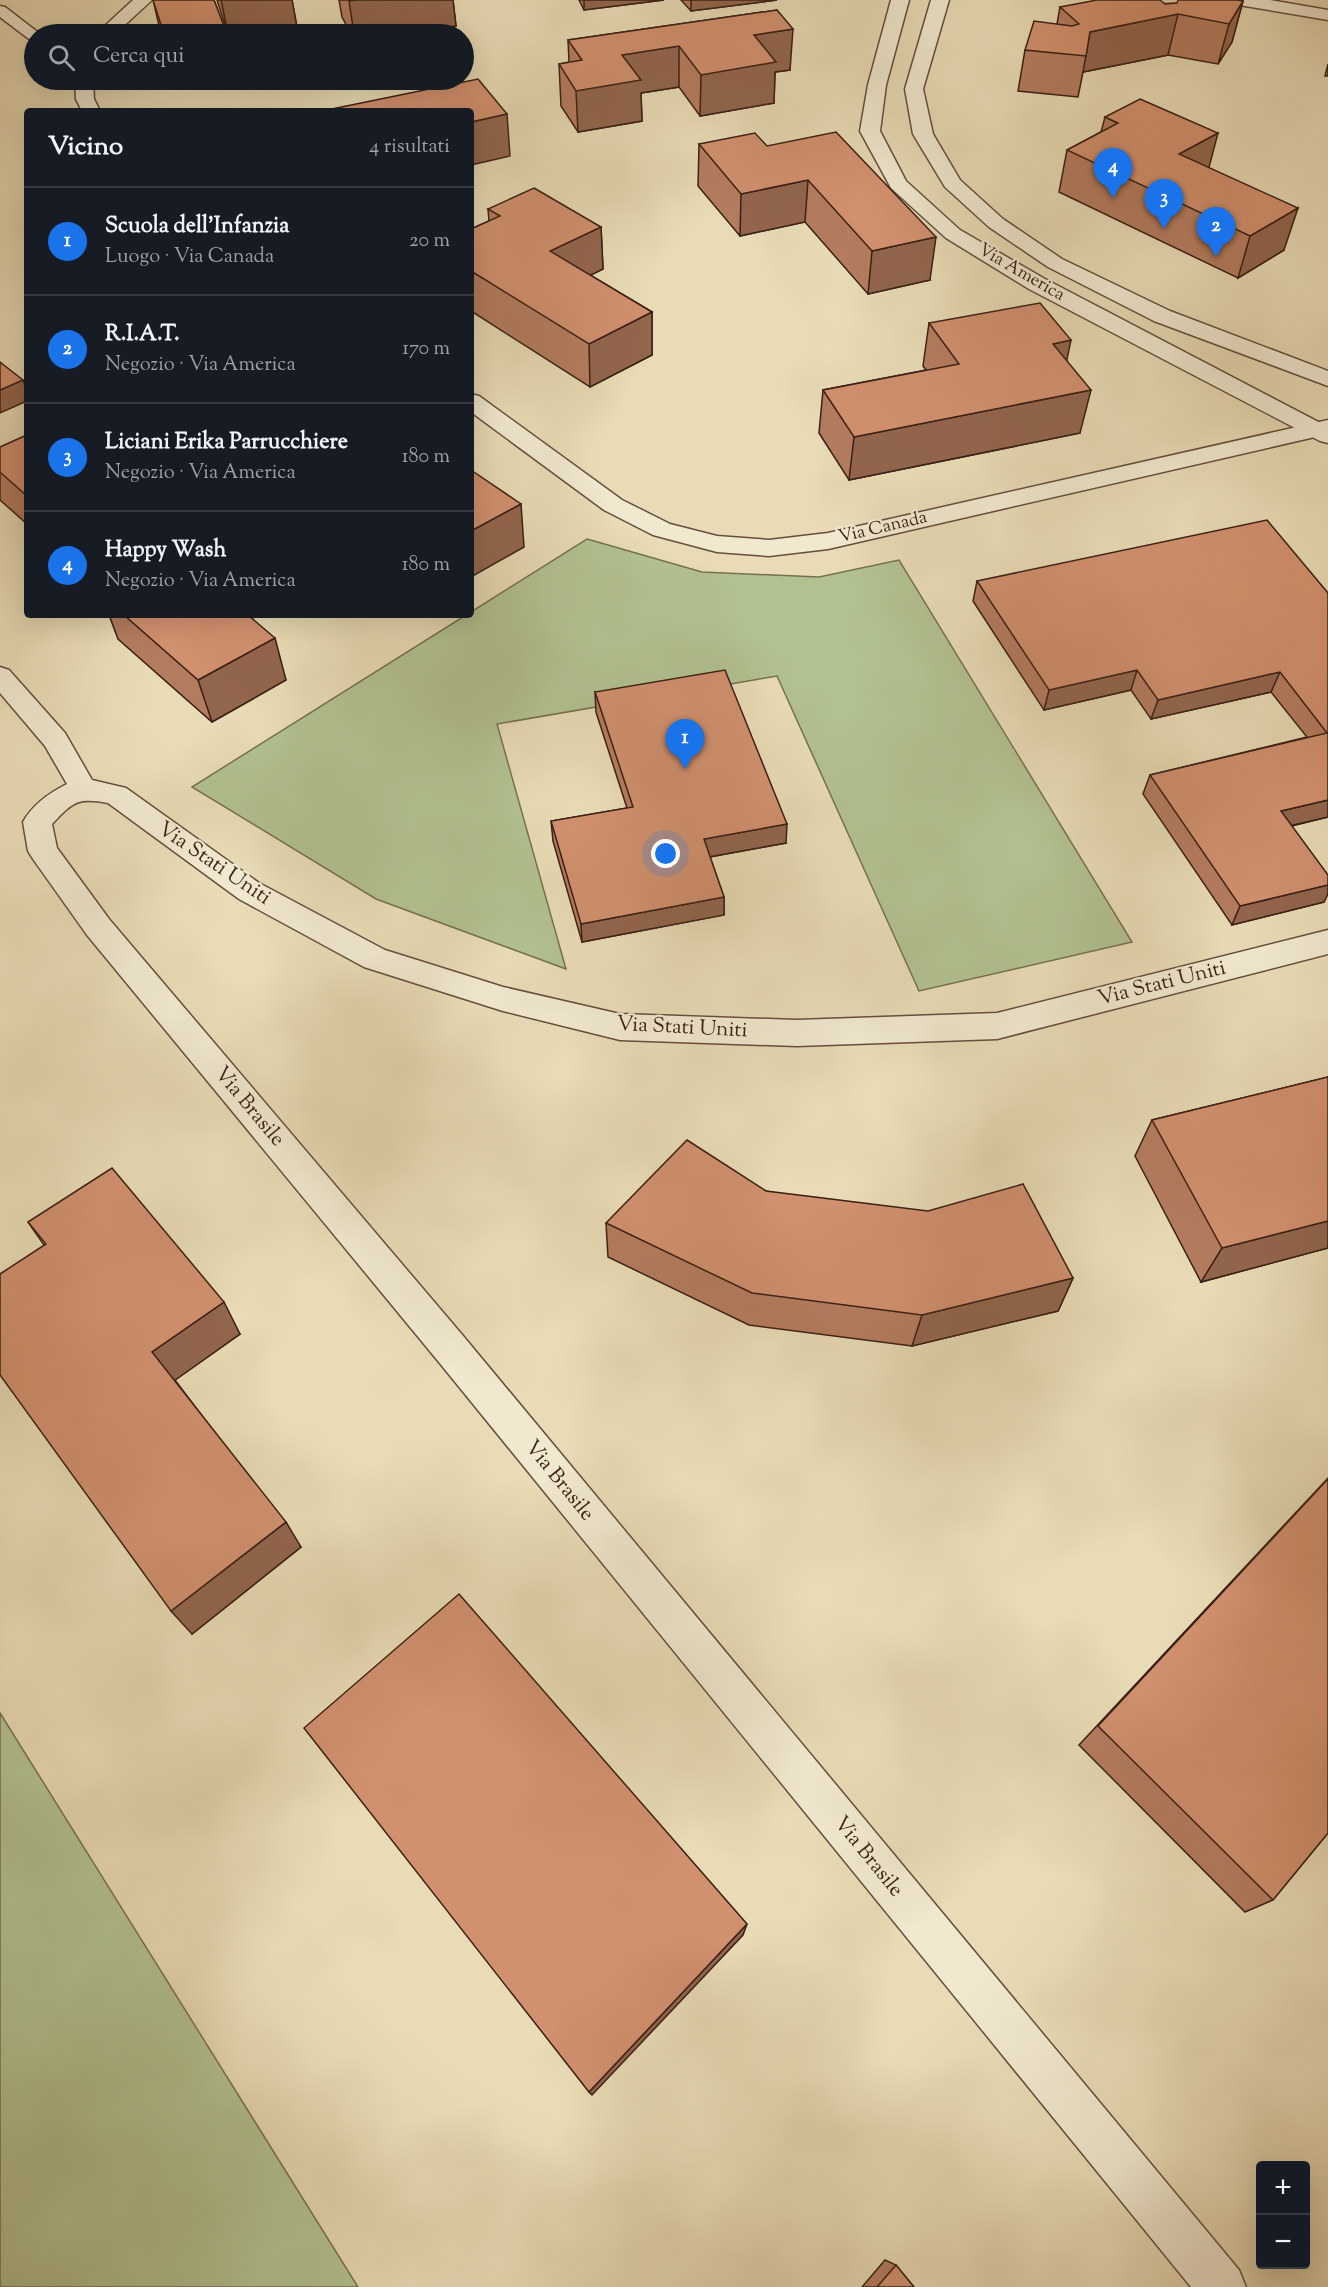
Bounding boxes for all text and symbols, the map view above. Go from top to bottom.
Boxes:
search box [24,24,474,90]
icon: search [45,41,78,74]
text: Cerca qui [93,41,184,73]
text: Vicino [48,129,123,166]
text: 4 risultati [369,133,450,162]
pin: 4 [1094,148,1132,198]
pin: 3 [1144,180,1184,229]
pin: 2 [1196,208,1236,257]
text: Scuola dell'Infanzia [105,211,290,243]
text: 1 [64,227,71,256]
text: 20 m [409,227,450,256]
street label: Via America [973,238,1069,308]
text: Luogo · Via Canada [105,243,274,272]
text: R.I.A.T. [105,319,180,351]
text: 2 [63,335,72,364]
text: 170 m [402,335,450,364]
text: Negozio · Via America [105,351,296,380]
text: Liciani Erika Parrucchiere [105,427,348,459]
text: 3 [63,443,72,472]
text: 180 m [402,443,450,472]
text: Negozio · Via America [105,459,296,488]
street label: Via Canada [836,505,930,551]
text: Happy Wash [105,535,226,567]
text: 4 [62,551,73,580]
text: 180 m [402,551,450,580]
text: Negozio · Via America [105,567,296,596]
pin: 1 [666,720,704,769]
street label: Via Stati Uniti [151,815,277,913]
your location [651,839,680,868]
street label: Via Stati Uniti [1095,954,1229,1014]
street label: Via Stati Uniti [616,1010,748,1046]
street label: Via Brasile [207,1060,291,1154]
street label: Via Brasile [517,1434,601,1528]
street label: Via Brasile [826,1810,910,1904]
map controls [1256,2161,1310,2269]
button: + [1256,2161,1310,2215]
button: − [1256,2215,1310,2269]

